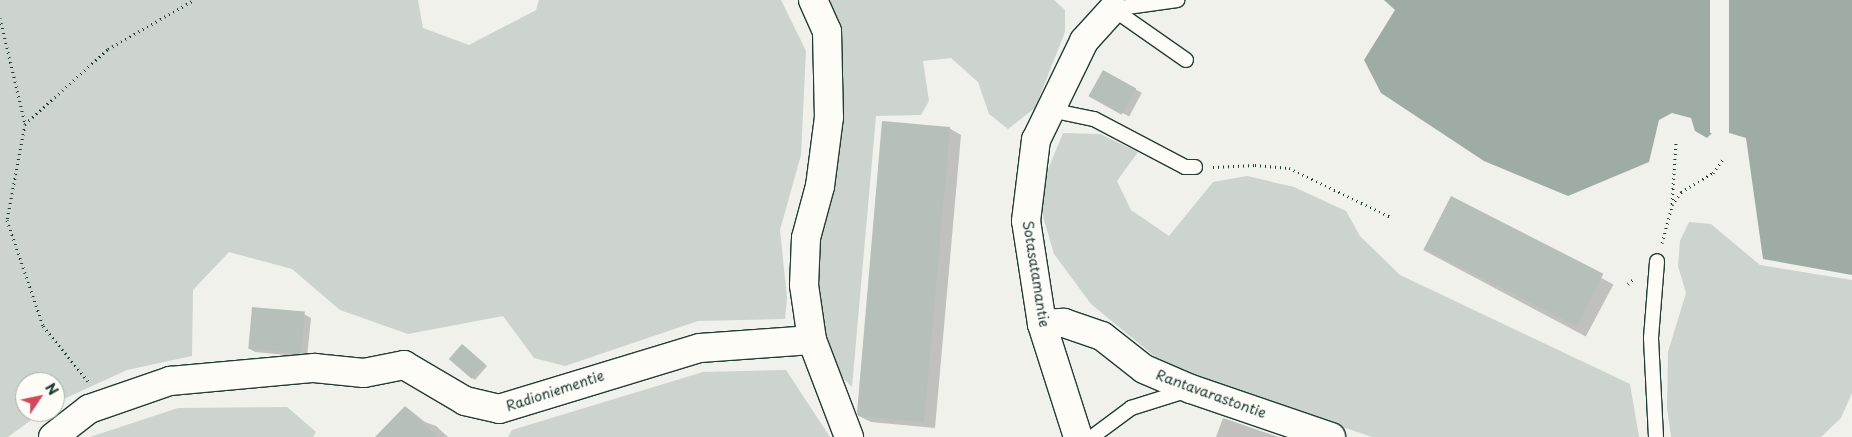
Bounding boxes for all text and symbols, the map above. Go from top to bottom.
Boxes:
street label: Sotasatamantie [1019,219,1053,329]
street label: Rantavarastontie [1154,366,1268,422]
street label: Radioniementie [504,367,606,415]
north arrow [15,372,65,422]
text: N [40,378,64,399]

